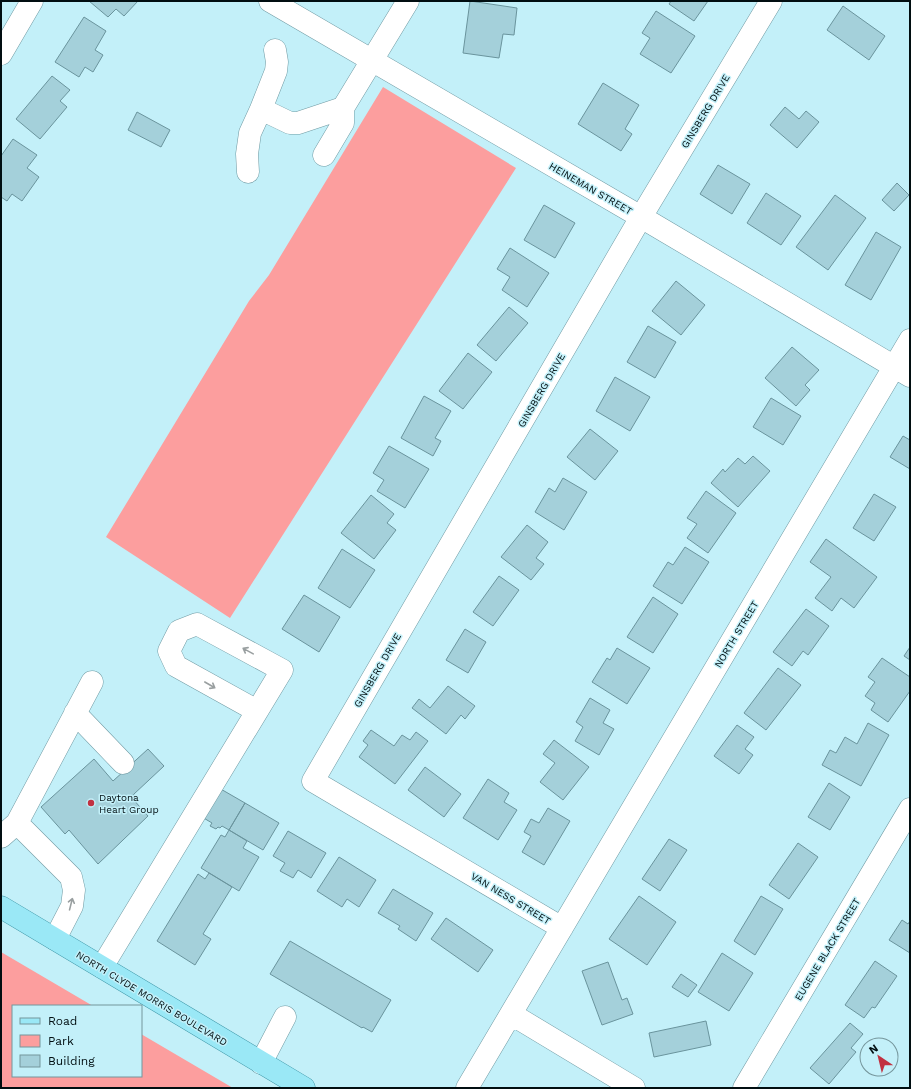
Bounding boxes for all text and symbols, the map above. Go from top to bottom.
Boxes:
street label: GINSBERG DRIVE [679,73,732,150]
street label: HEINEMAN STREET [547,160,634,217]
street label: GINSBERG DRIVE [516,351,567,429]
street label: NORTH STREET [712,599,761,670]
street label: GINSBERG DRIVE [352,631,403,709]
one-way arrow [242,647,254,655]
one-way arrow [204,682,216,689]
place label: Daytona Heart Group [99,792,159,815]
marker: Daytona Heart Group [86,798,96,808]
street label: VAN NESS STREET [469,870,552,927]
street label: EUGENE BLACK STREET [792,896,862,1002]
one-way arrow [68,898,76,911]
street label: NORTH CLYDE MORRIS BOULEVARD [74,949,229,1048]
legend [12,1005,142,1077]
text: Road [48,1014,77,1028]
text: Park [48,1034,74,1048]
north arrow [859,1037,899,1077]
text: N [866,1042,881,1057]
text: Building [48,1054,95,1068]

